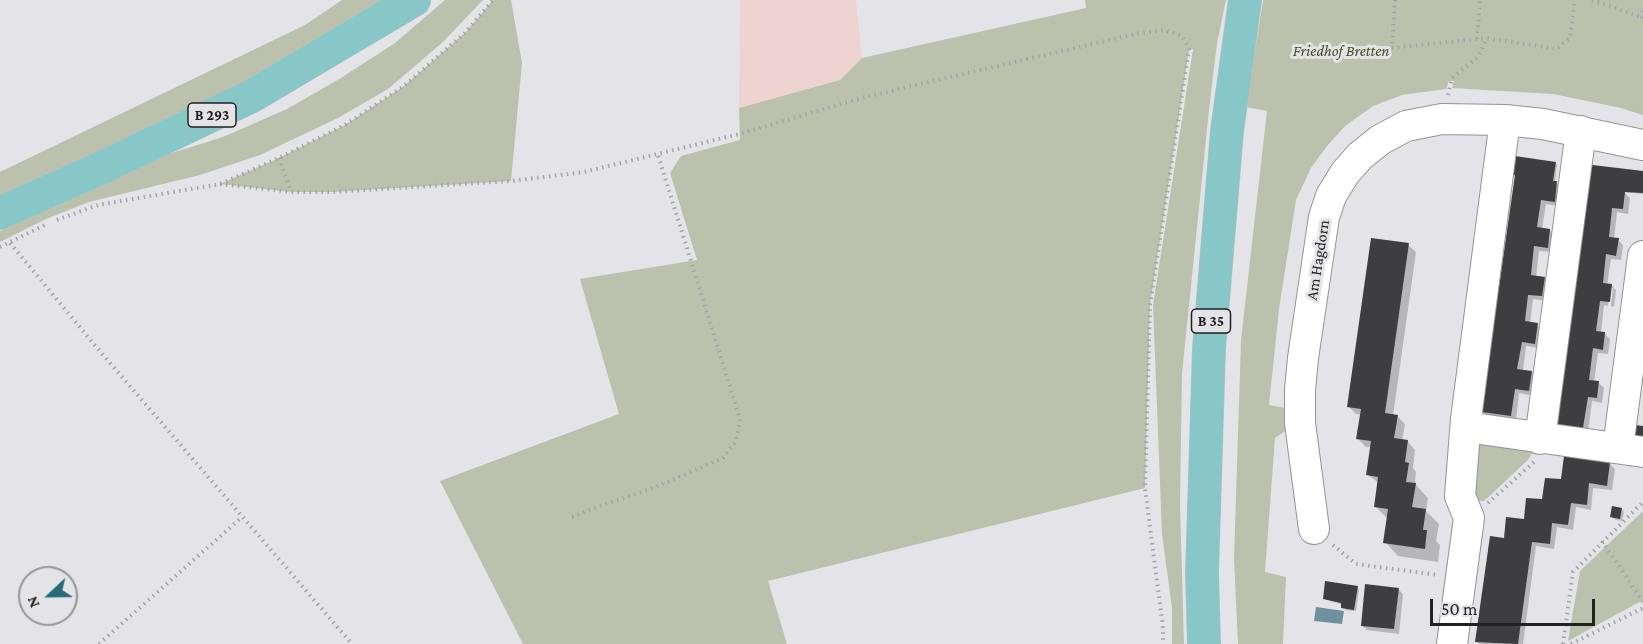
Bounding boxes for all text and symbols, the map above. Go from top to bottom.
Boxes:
park label: Friedhof Bretten [1293,41,1389,61]
road number: B 293 [188,103,236,127]
street label: Am Hagdorn [1302,218,1334,302]
road number: B 35 [1192,309,1230,333]
north arrow [18,566,78,626]
scale bar [1433,587,1598,625]
text: N [23,594,43,610]
text: 50 m [1441,599,1478,619]

